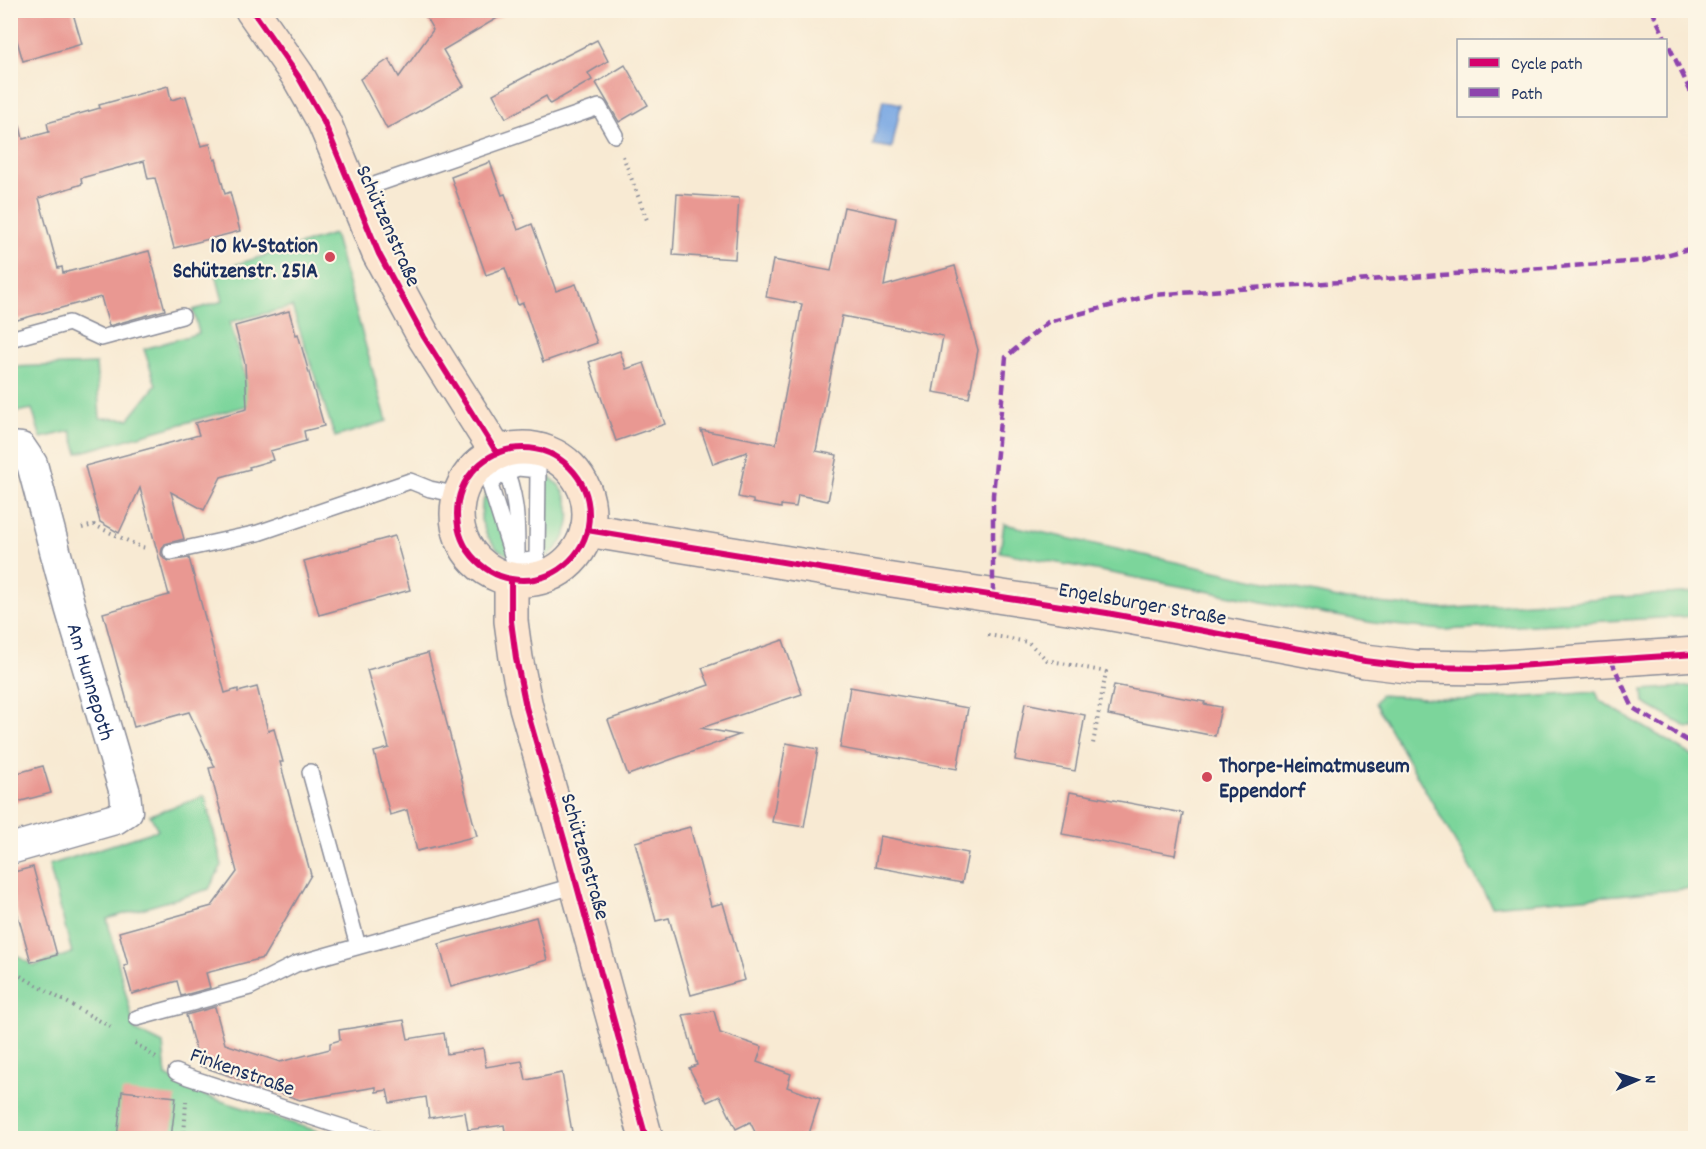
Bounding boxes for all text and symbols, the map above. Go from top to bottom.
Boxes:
legend [1457,39,1667,117]
text: Cycle path [1511,53,1582,78]
text: Path [1511,83,1543,108]
street label: Schützenstraße [346,161,427,292]
place label: 10 kV-Station Schützenstr. 251A [173,232,318,288]
marker: 10 kV-Station Schützenstr. 251A [323,250,337,264]
street label: Engelsburger Straße [1056,575,1229,635]
street label: Am Hunnepoth [57,620,121,745]
place label: Thorpe-Heimatmuseum Eppendorf [1219,752,1410,808]
marker: Thorpe-Heimatmuseum Eppendorf [1200,770,1214,784]
street label: Schützenstraße [551,790,617,924]
street label: Finkenstraße [185,1041,298,1106]
north arrow [1607,1050,1667,1110]
text: N [1638,1075,1661,1084]

